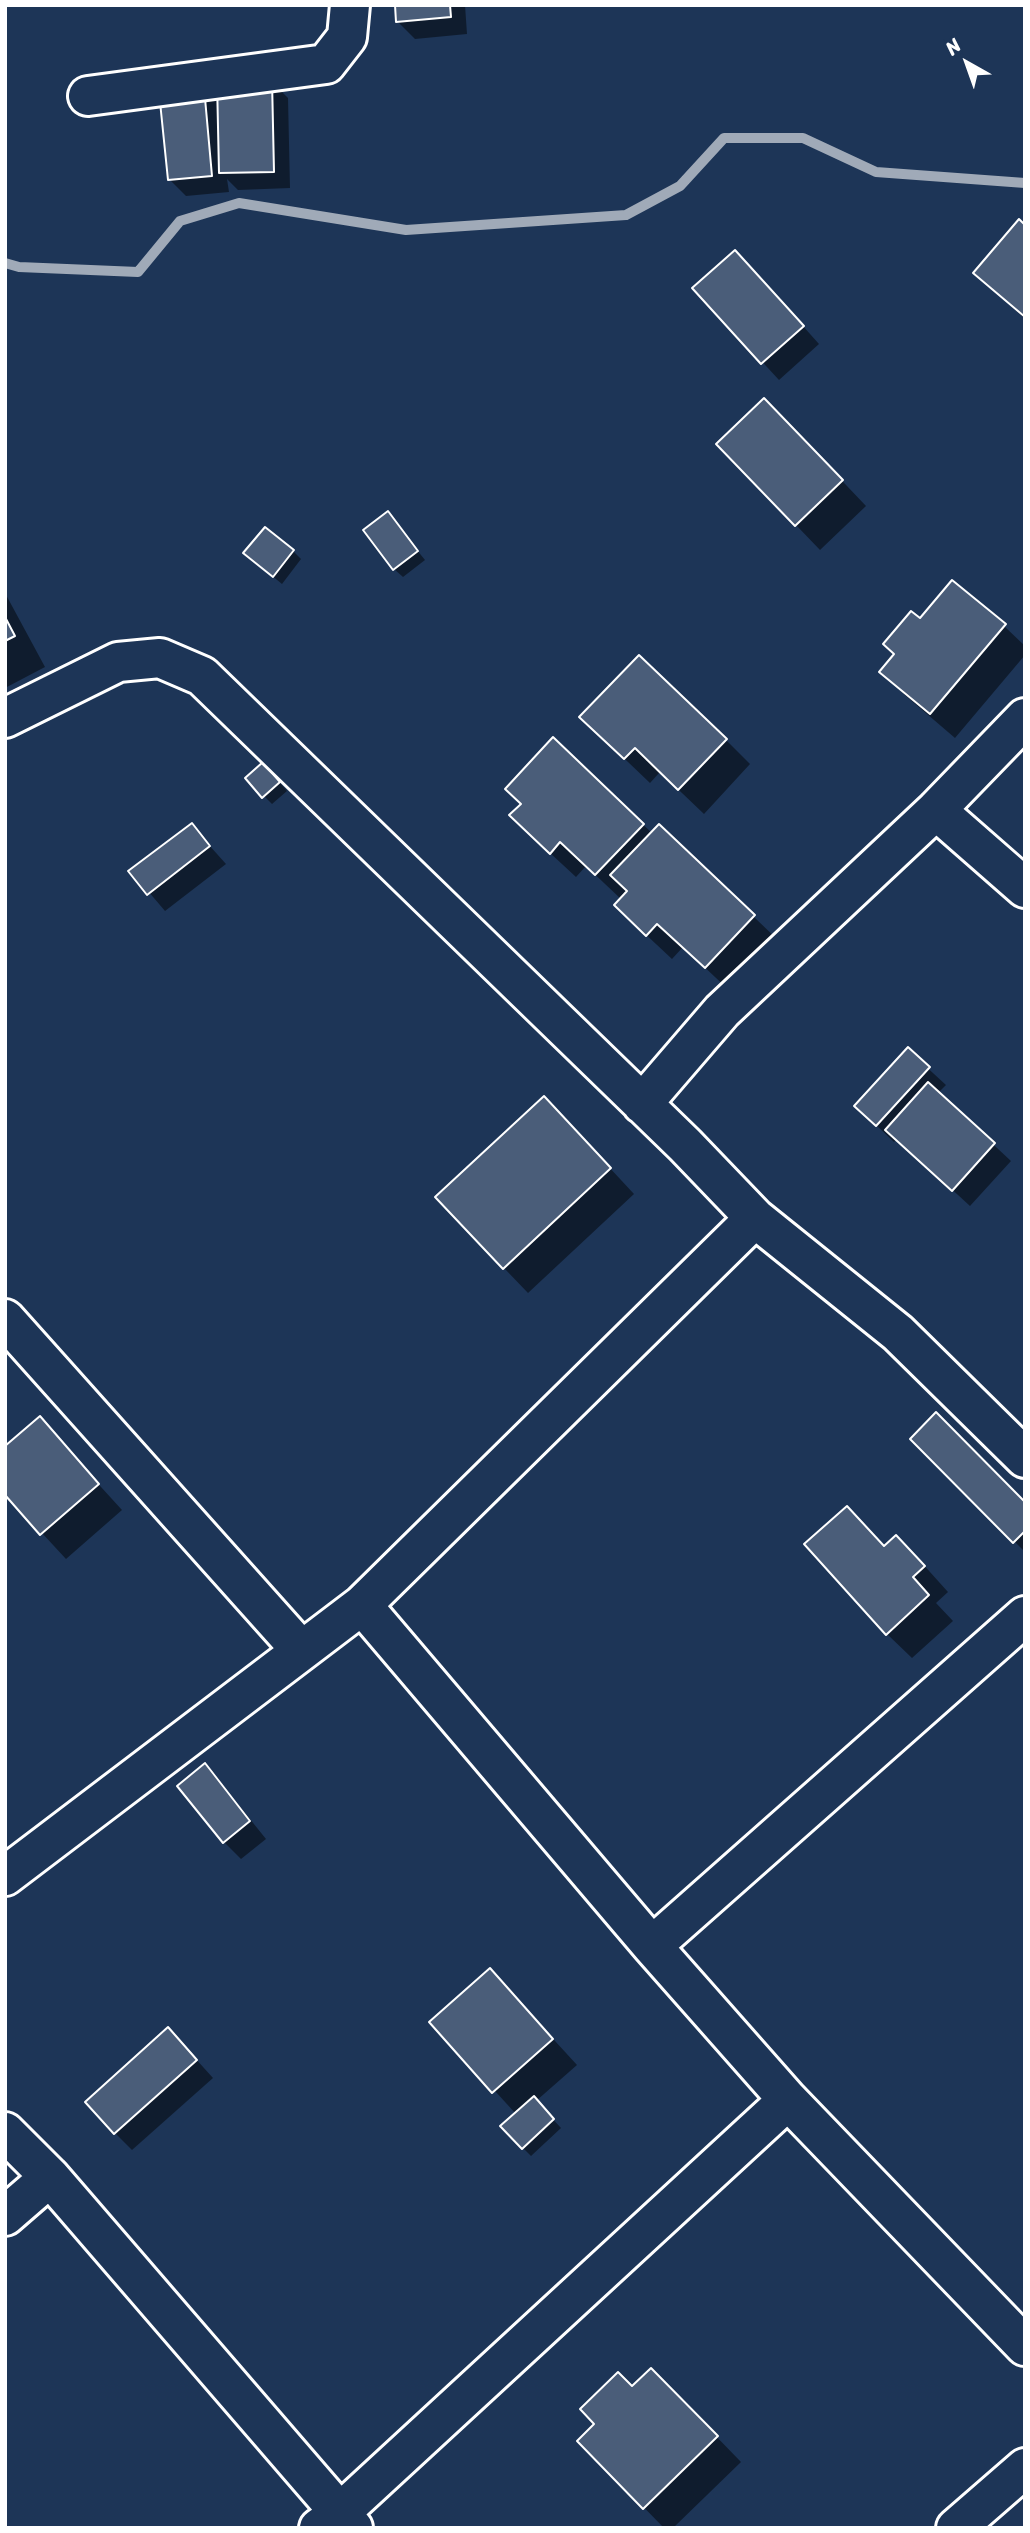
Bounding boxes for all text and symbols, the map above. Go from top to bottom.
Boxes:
north arrow [932,28,1002,98]
text: N [938,30,969,63]

